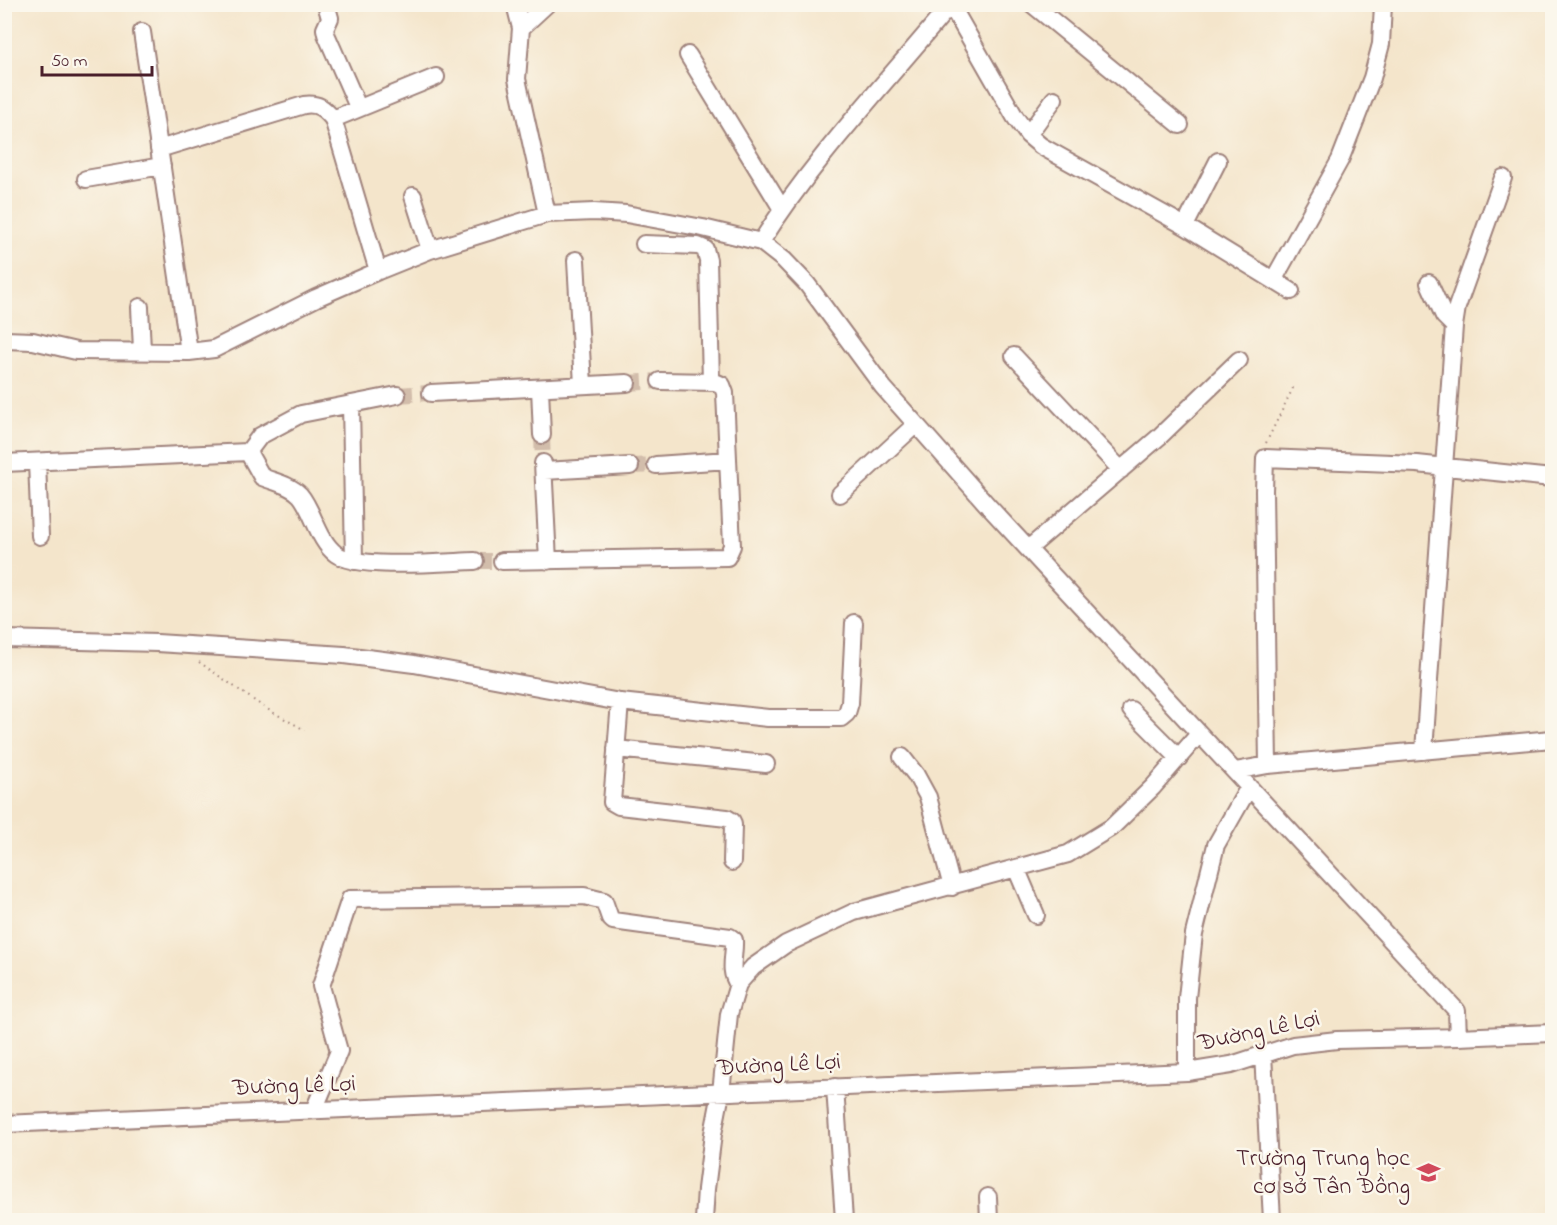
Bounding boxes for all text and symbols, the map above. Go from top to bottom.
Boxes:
scale bar [42,39,152,77]
text: 50 m [51,49,88,75]
street label: Đường Lê Lợi [1194,1002,1323,1062]
street label: Đường Lê Lợi [715,1045,842,1087]
street label: Đường Lê Lợi [231,1067,356,1107]
place label: Trường Trung học cơ sở Tân Đồng [1236,1142,1410,1205]
school or university icon: Trường Trung học cơ sở Tân Đồng [1415,1160,1441,1186]

